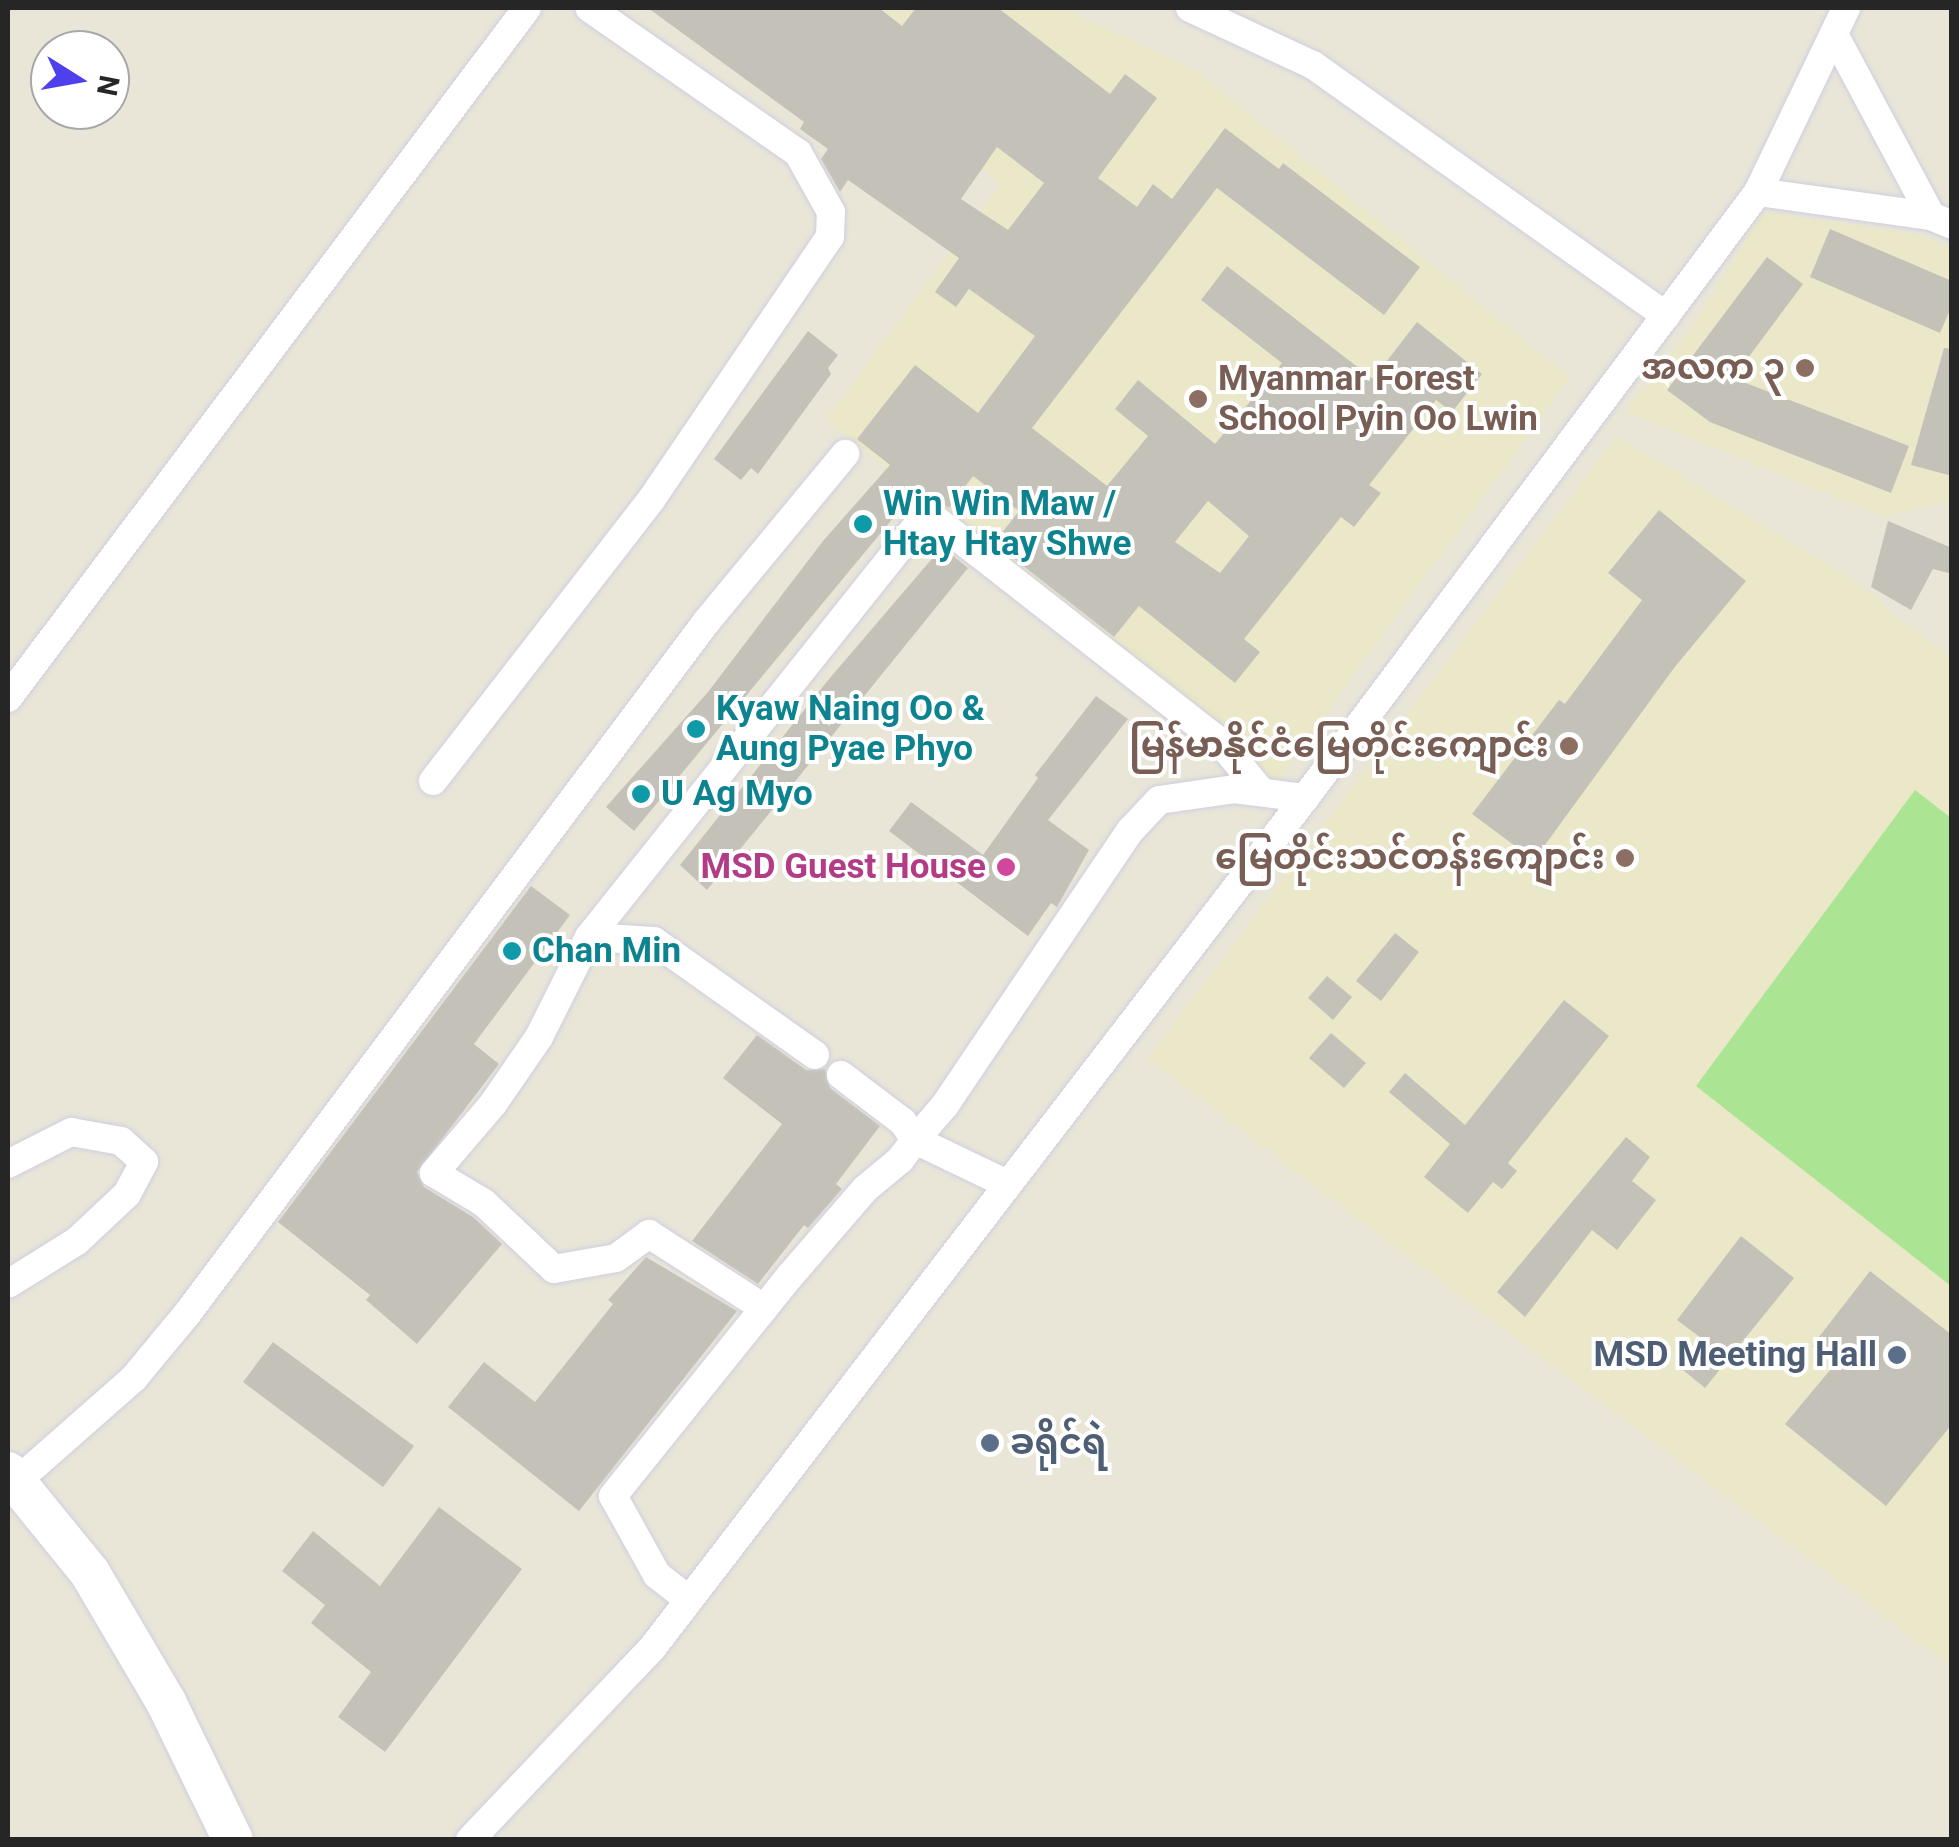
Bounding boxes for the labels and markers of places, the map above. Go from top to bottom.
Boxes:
place label: အလက ၃ [1641,347,1785,389]
marker: အလက ၃ [1794,357,1816,379]
place label: Myanmar Forest School Pyin Oo Lwin [1218,358,1538,440]
marker: Myanmar Forest School Pyin Oo Lwin [1187,388,1209,410]
place label: Win Win Maw / Htay Htay Shwe [883,483,1131,565]
marker: Win Win Maw / Htay Htay Shwe [852,513,874,535]
place label: Kyaw Naing Oo & Aung Pyae Phyo [716,688,985,770]
marker: Kyaw Naing Oo & Aung Pyae Phyo [685,718,707,740]
place label: မြန်မာနိုင်ငံမြေတိုင်းကျောင်း [1129,725,1549,767]
marker: မြန်မာနိုင်ငံမြေတိုင်းကျောင်း [1558,735,1580,757]
place label: U Ag Myo [661,773,813,815]
marker: U Ag Myo [630,783,652,805]
place label: မြေတိုင်းသင်တန်းကျောင်း [1215,837,1605,879]
place label: MSD Guest House [701,846,986,888]
marker: မြေတိုင်းသင်တန်းကျောင်း [1614,847,1636,869]
marker: MSD Guest House [995,856,1017,878]
place label: Chan Min [532,930,681,972]
marker: Chan Min [501,940,523,962]
place label: MSD Meeting Hall [1594,1334,1877,1376]
marker: MSD Meeting Hall [1886,1344,1908,1366]
place label: ခရိုင်ရဲ [1010,1422,1106,1464]
marker: ခရိုင်ရဲ [979,1432,1001,1454]

